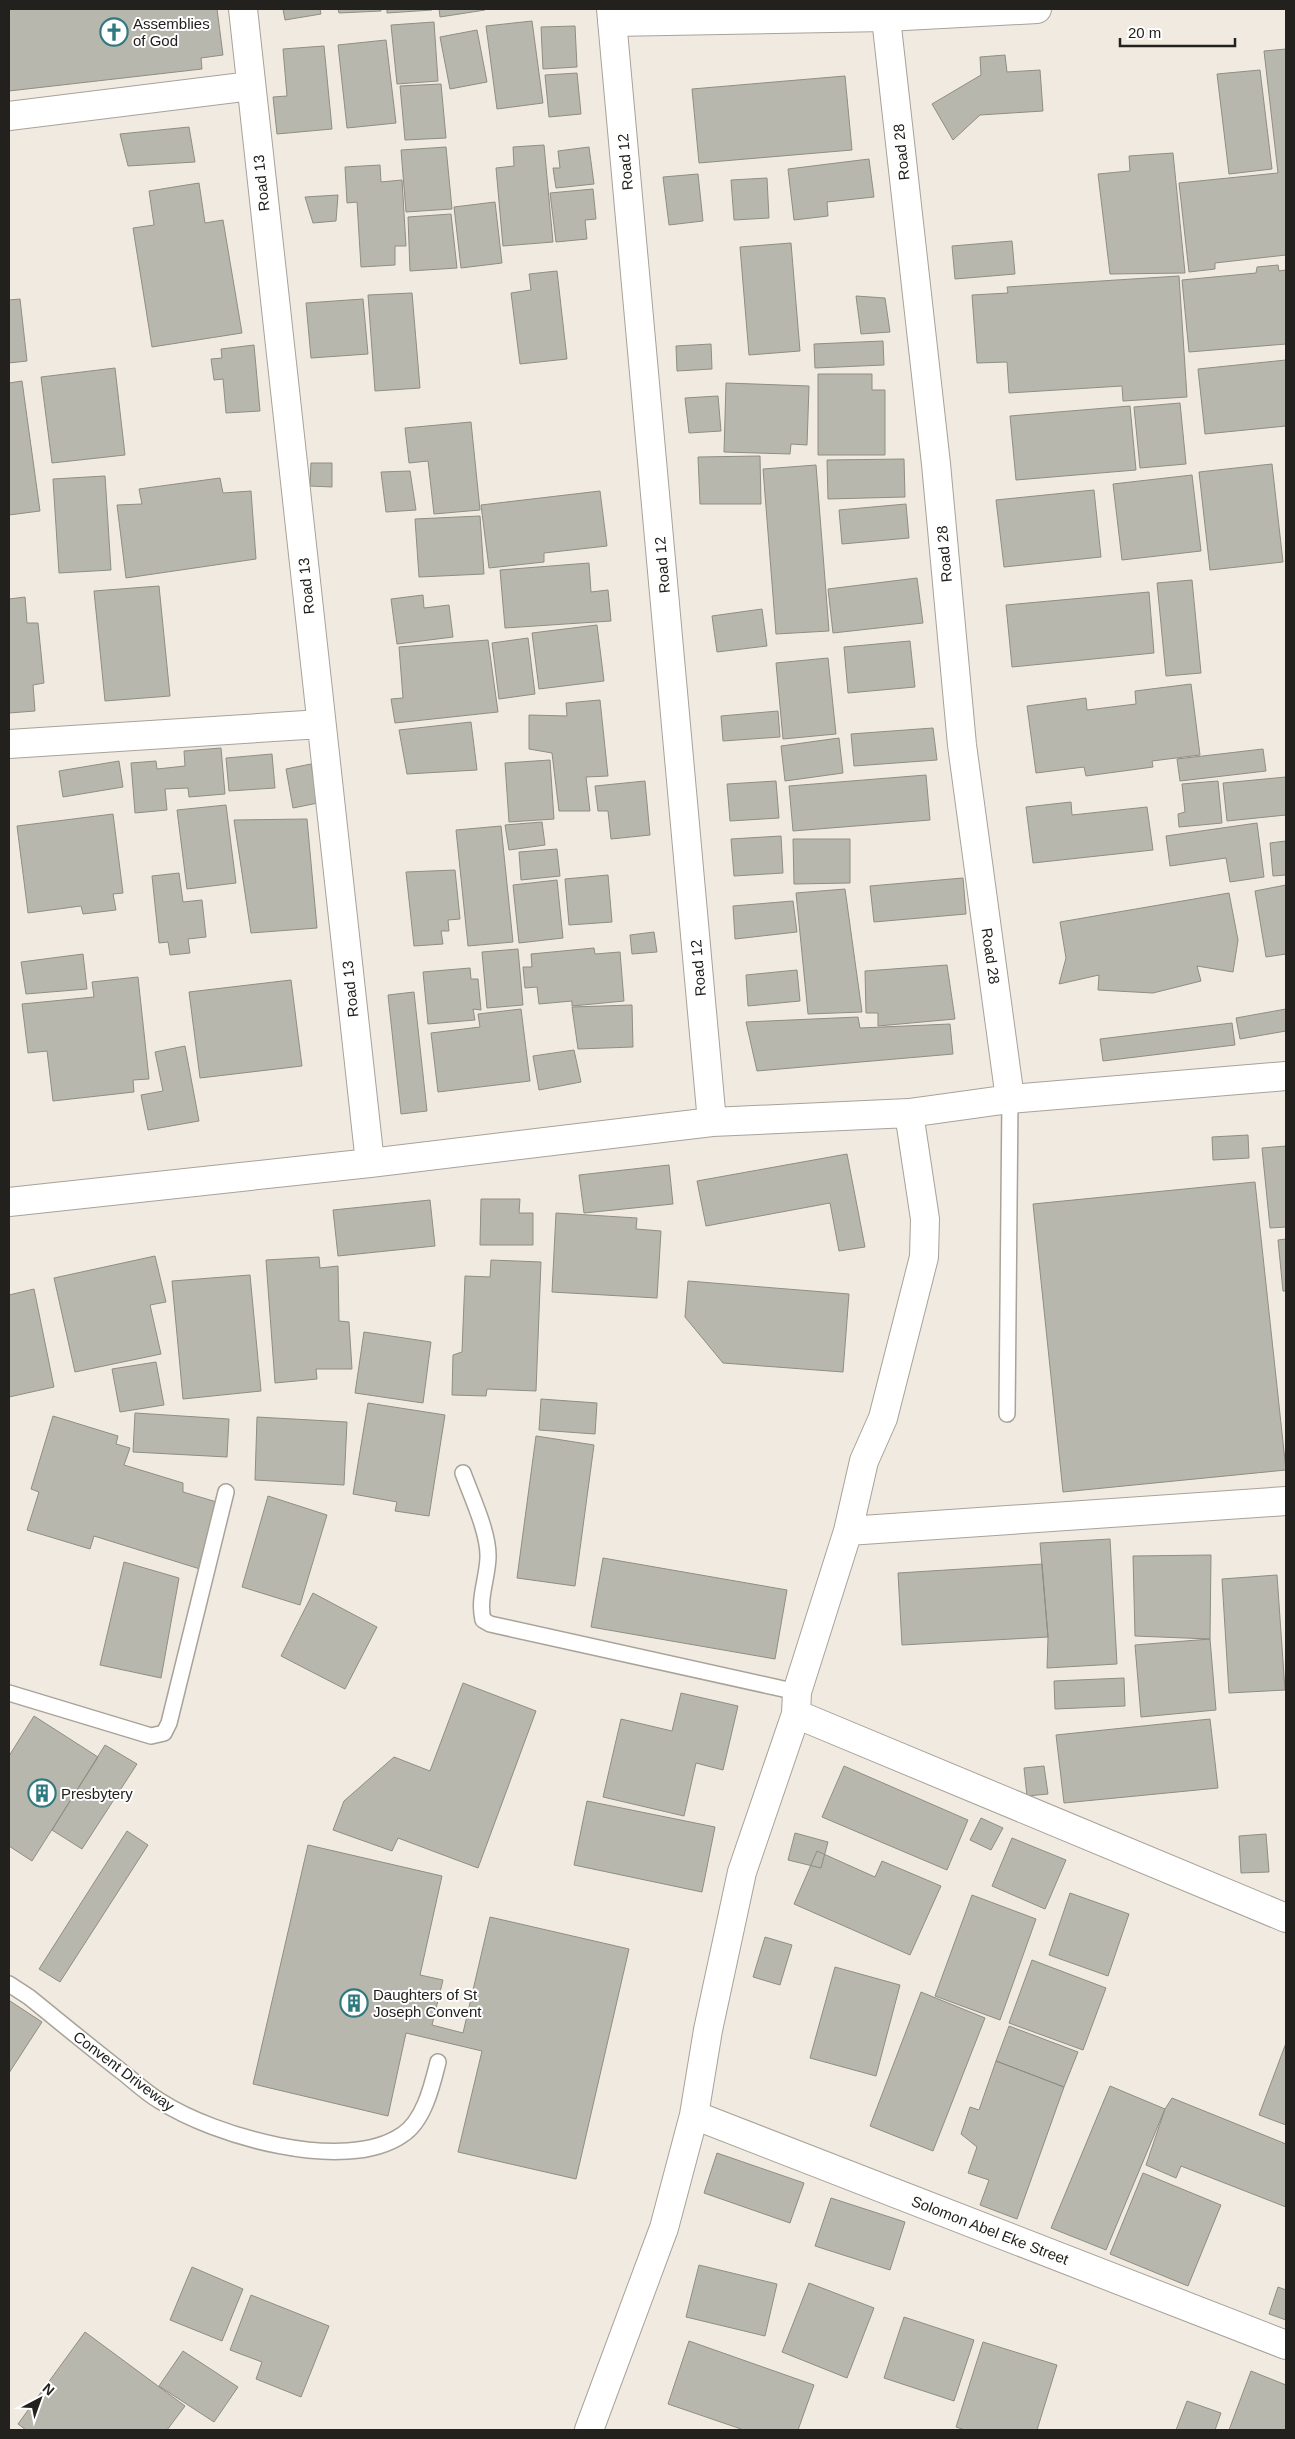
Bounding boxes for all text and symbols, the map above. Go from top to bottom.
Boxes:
place label: Assemblies of God [133,15,210,49]
scale bar [1120,15,1235,47]
church icon: Assemblies of God [99,17,129,47]
text: 20 m [1128,24,1161,41]
street label: Road 28 [890,123,912,181]
street label: Road 12 [614,133,636,191]
street label: Road 13 [250,154,272,212]
street label: Road 28 [933,525,955,583]
street label: Road 12 [651,536,673,594]
street label: Road 13 [295,557,317,615]
street label: Road 28 [979,927,1003,985]
street label: Road 12 [687,939,709,997]
street label: Road 13 [339,960,361,1018]
building icon: Presbytery [27,1778,57,1808]
place label: Presbytery [61,1785,133,1802]
place label: Daughters of St Joseph Convent [373,1986,482,2020]
building icon: Daughters of St Joseph Convent [339,1988,369,2018]
street label: Convent Driveway [70,2028,178,2115]
street label: Solomon Abel Eke Street [909,2192,1072,2268]
north arrow [15,2374,65,2424]
text: N [39,2380,58,2399]

